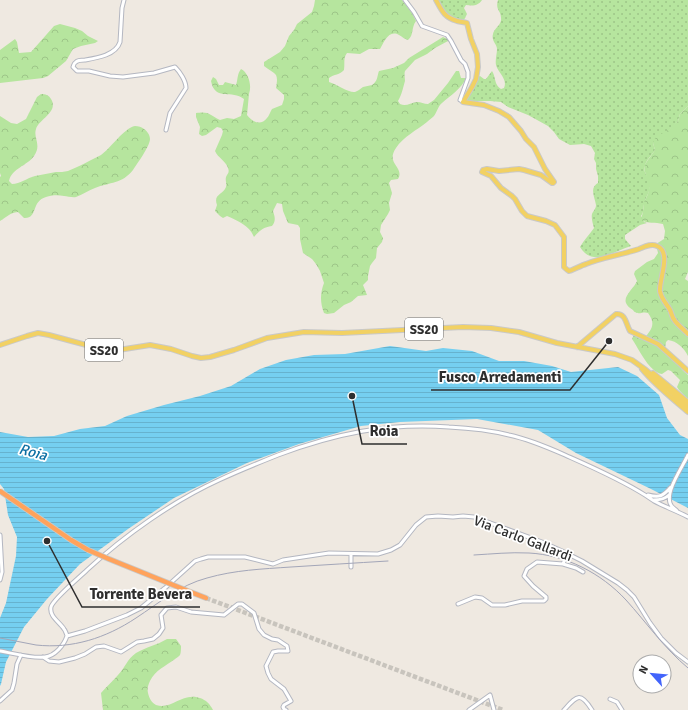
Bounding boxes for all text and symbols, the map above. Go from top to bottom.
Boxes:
road number: SS20 [405,318,443,340]
road number: SS20 [85,339,123,361]
callout: Fusco Arredamenti [431,363,570,390]
text: Fusco Arredamenti [439,368,561,386]
callout: Roia [362,417,407,444]
text: Roia [370,422,399,440]
water label: Roia [17,440,49,464]
street label: Via Carlo Gallardi [471,512,575,565]
callout: Torrente Bevera [82,580,200,607]
text: Torrente Bevera [90,585,192,603]
north arrow [632,654,672,694]
text: N [636,663,651,676]

